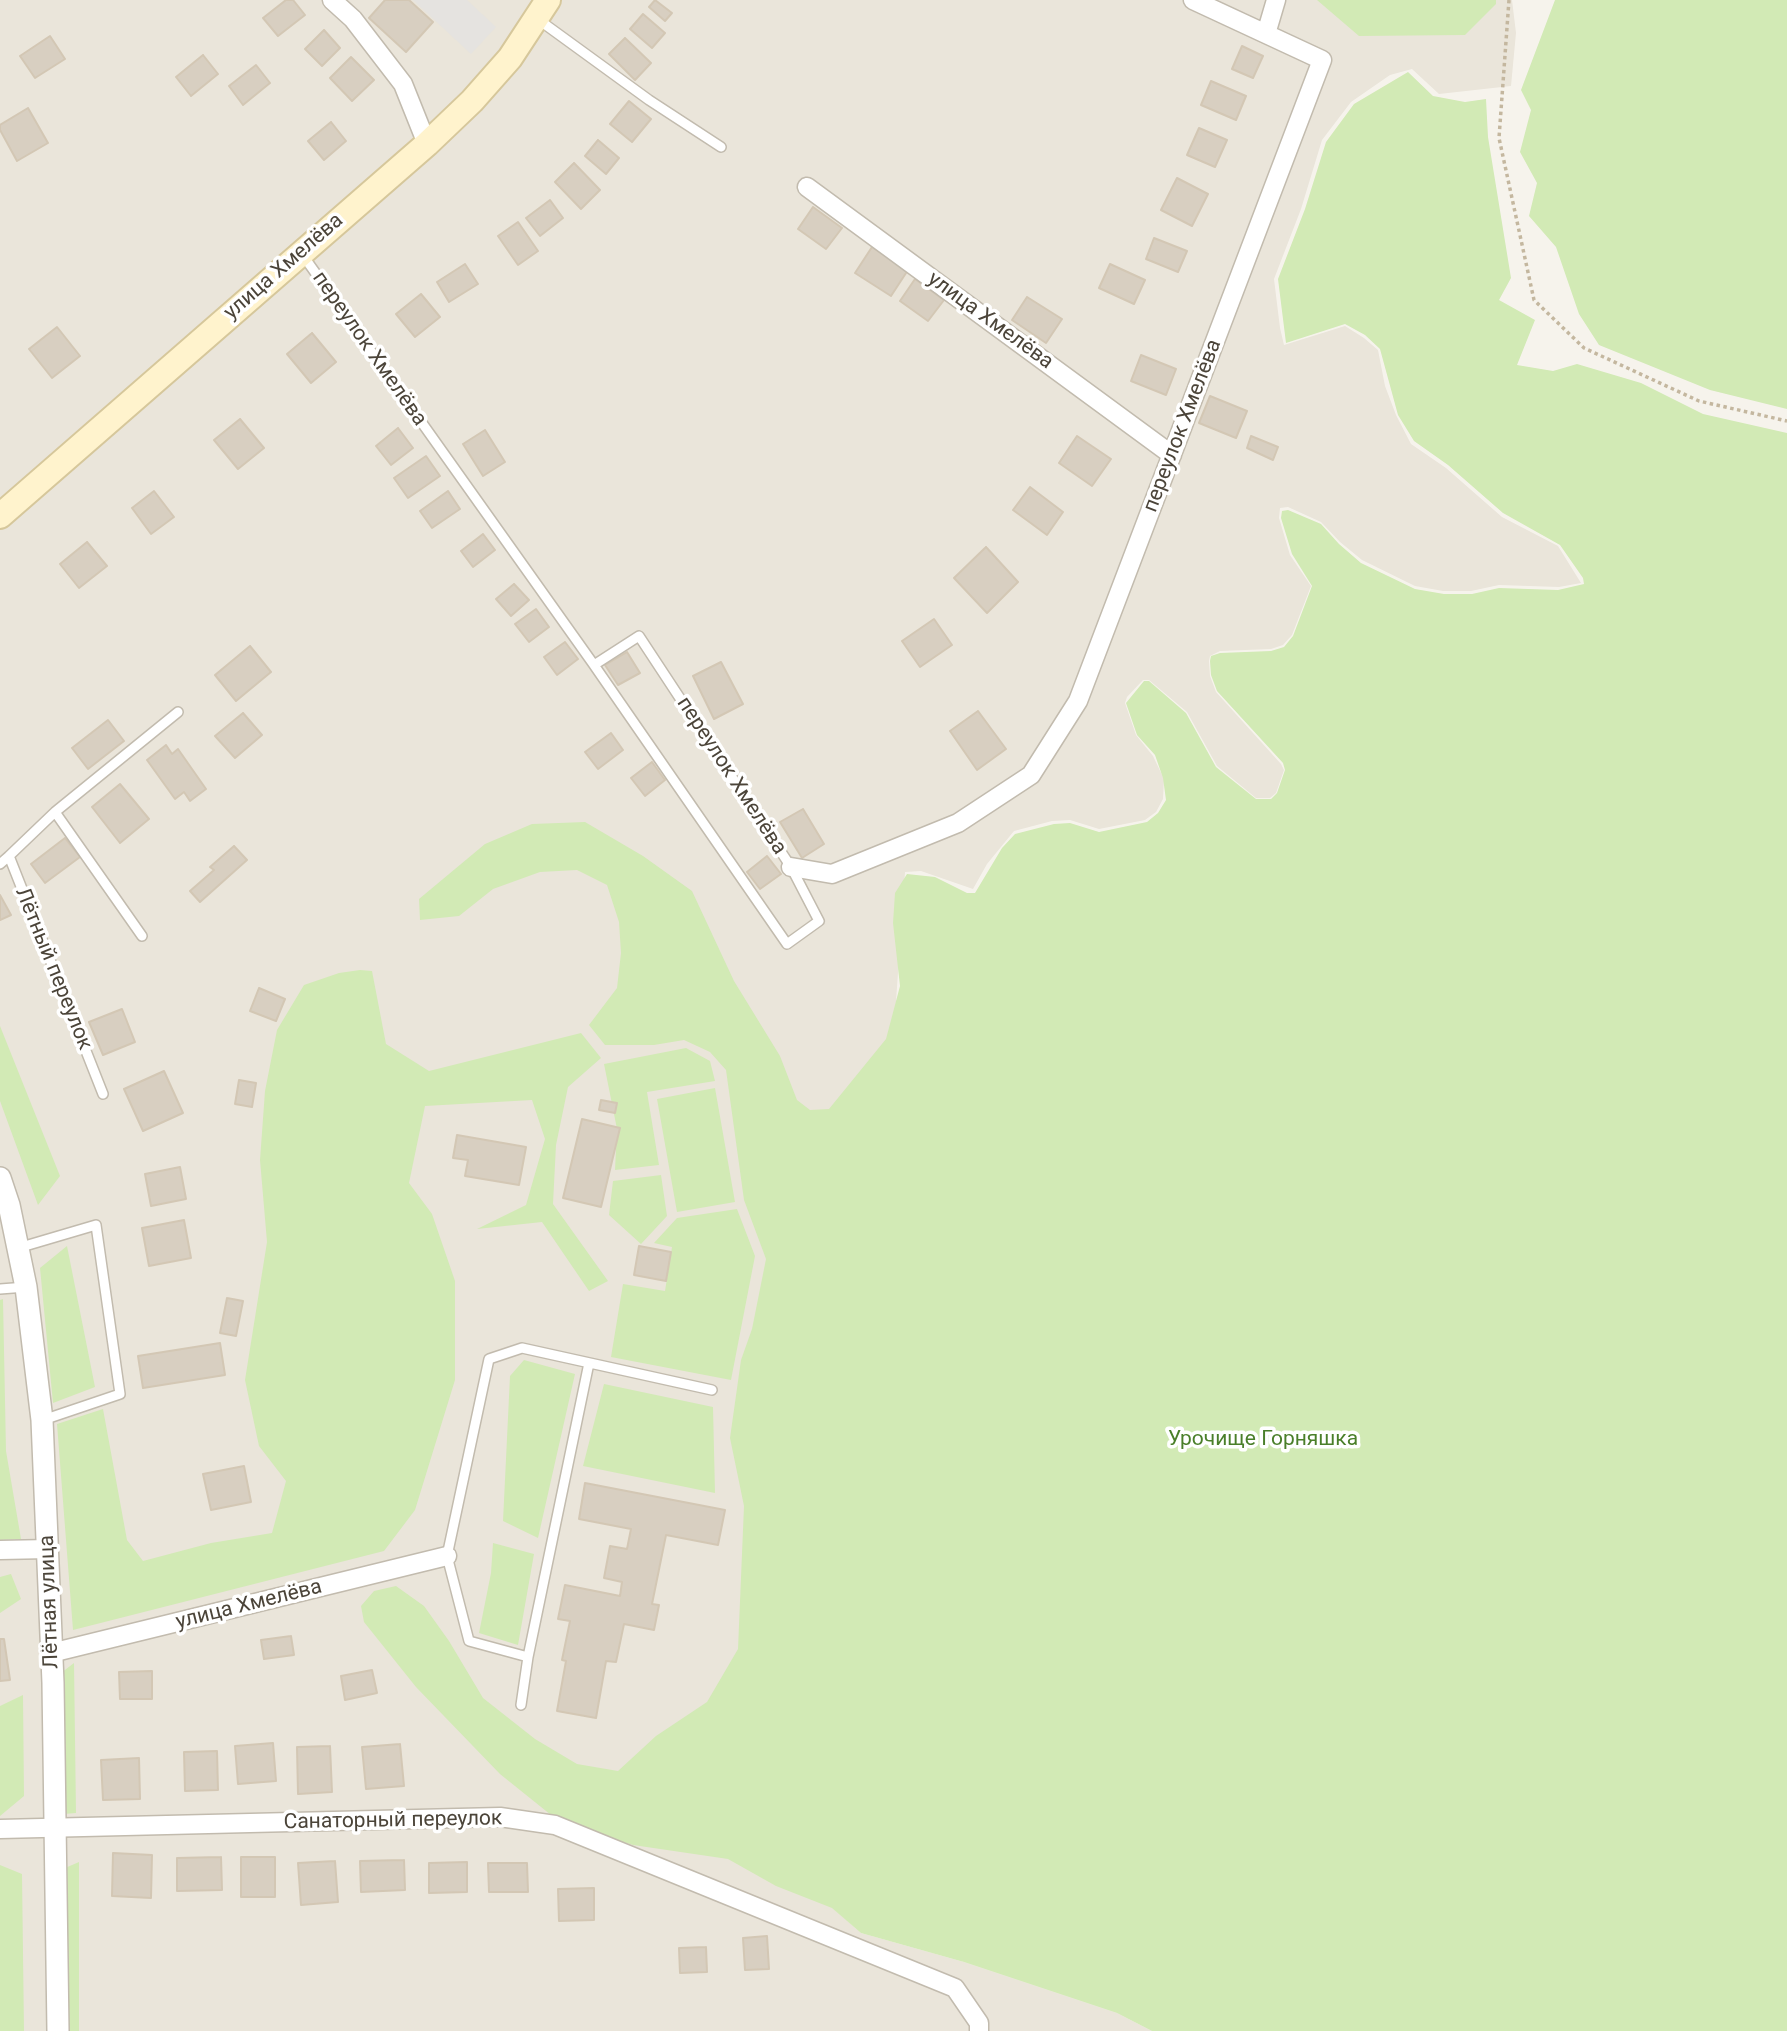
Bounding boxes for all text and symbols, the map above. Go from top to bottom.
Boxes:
street label: улица Хмелёва [219,208,349,326]
street label: переулок Хмелёва [306,267,432,431]
street label: улица Хмелёва [922,267,1058,375]
street label: переулок Хмелёва [1138,336,1228,516]
street label: переулок Хмелёва [671,692,791,860]
street label: Лётный переулок [9,884,97,1054]
park label: Урочище Горняшка [1168,1427,1358,1453]
street label: Лётная улица [35,1535,65,1669]
street label: улица Хмелёва [173,1575,325,1635]
street label: Санаторный переулок [283,1806,503,1836]

